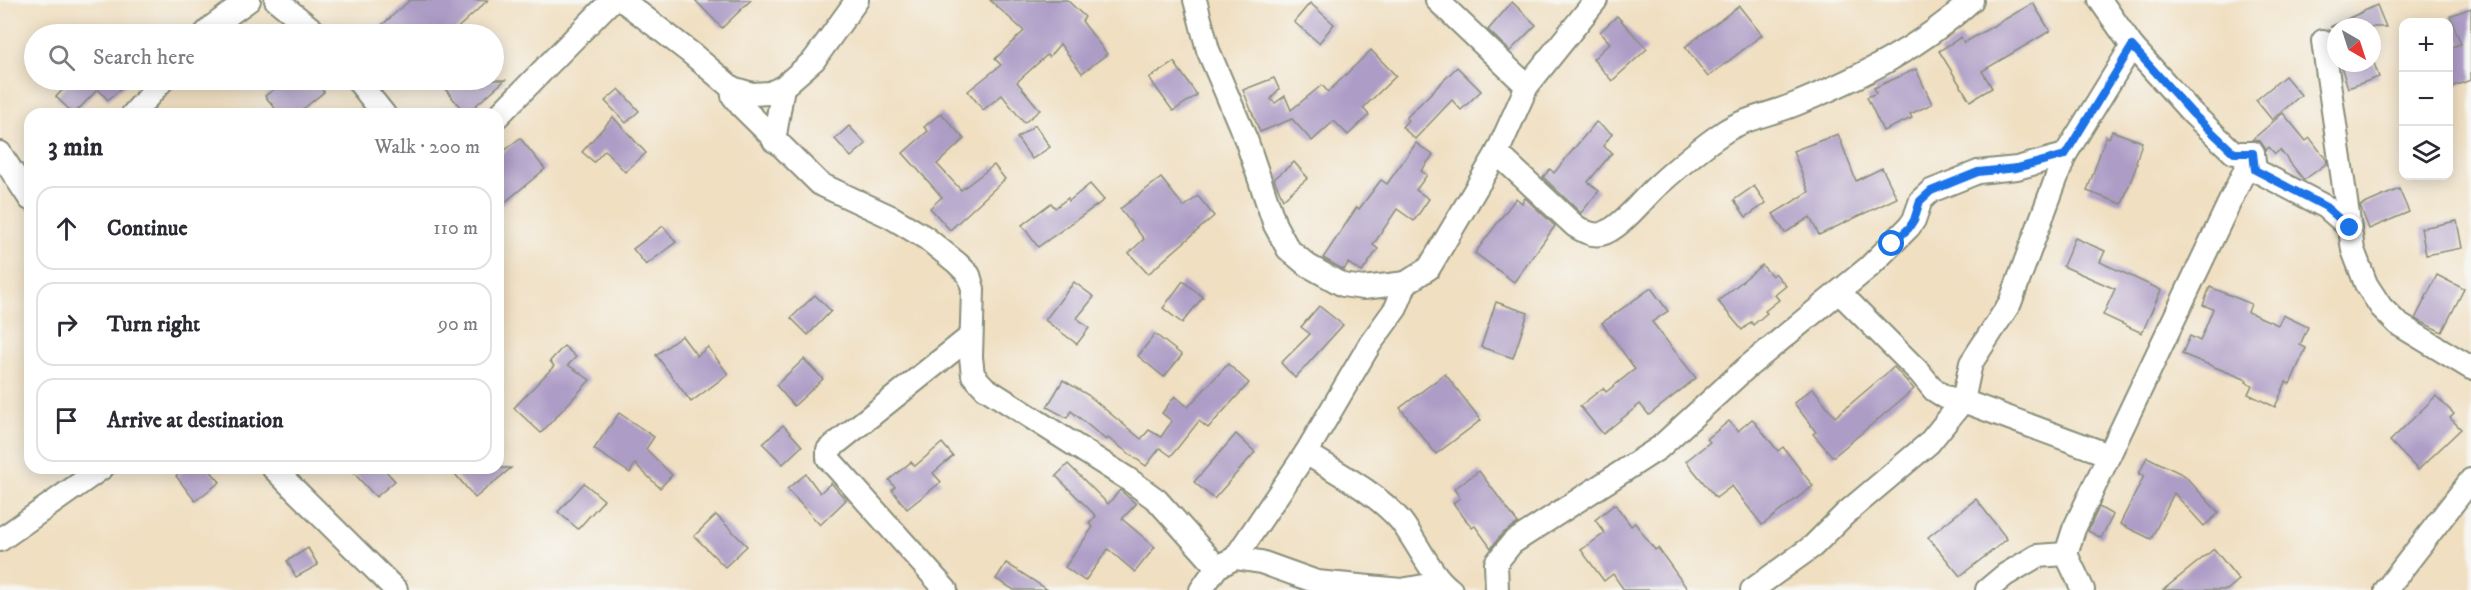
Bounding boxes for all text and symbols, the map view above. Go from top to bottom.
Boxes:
north arrow [2327,18,2381,72]
map controls [2399,18,2453,180]
button: + [2399,18,2453,72]
search box [24,24,504,90]
icon: search [45,41,78,74]
text: Search here [93,44,195,71]
button: − [2399,72,2453,126]
button: layers [2399,126,2453,180]
text: 3 min [48,131,103,164]
text: Walk · 200 m [374,135,480,160]
icon: ahead [50,212,83,245]
route end [2336,214,2362,240]
text: Continue [107,215,188,242]
text: 110 m [433,216,478,241]
route start [1878,230,1904,256]
icon: right [50,308,83,341]
text: Turn right [107,311,200,338]
text: 90 m [438,312,478,337]
icon: arrive [50,404,83,437]
text: Arrive at destination [107,407,284,434]

